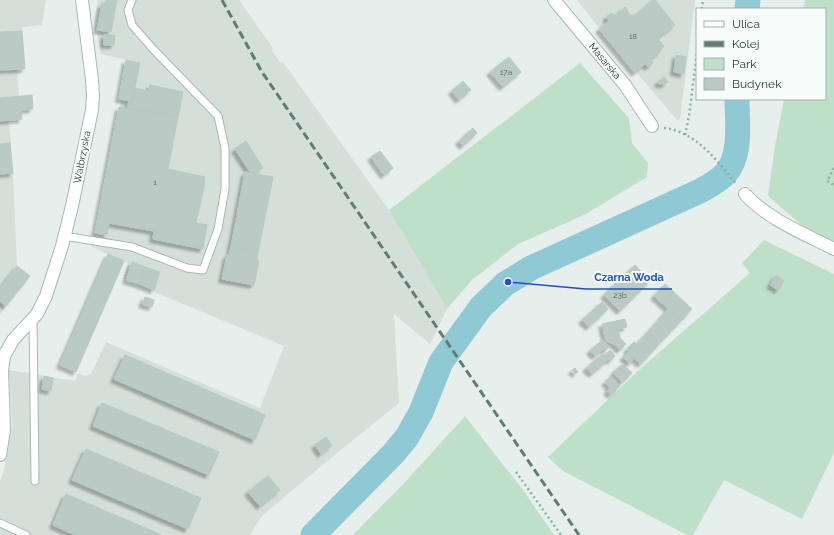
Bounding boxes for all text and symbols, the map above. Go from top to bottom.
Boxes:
legend [696,8,826,100]
text: Ulica [732,17,760,31]
house number: 18 [629,31,637,41]
text: Kolej [732,37,760,51]
street label: Masarska [587,41,623,81]
text: Park [732,57,757,71]
house number: 17a [500,67,512,77]
text: Budynek [732,77,782,91]
street label: Wałbrzyska [71,130,93,184]
house number: 1 [153,177,157,187]
callout: Czarna Woda [586,266,672,289]
text: Czarna Woda [594,271,664,284]
house number: 23b [613,290,627,300]

